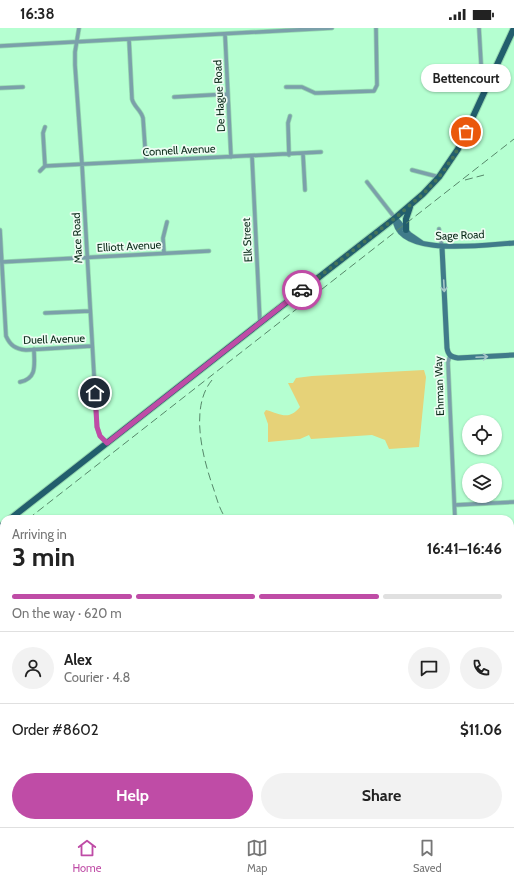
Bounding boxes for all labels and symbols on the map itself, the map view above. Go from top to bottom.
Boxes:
street label: De Hague Road [210,60,228,132]
callout: Bettencourt [421,64,511,92]
pin [449,115,483,149]
street label: Connell Avenue [142,141,216,159]
street label: Mace Road [69,212,85,264]
street label: Elk Street [239,217,255,263]
street label: Sage Road [435,227,485,243]
street label: Elliott Avenue [96,237,162,255]
courier [282,270,322,310]
one-way arrow [440,279,448,292]
street label: Duell Avenue [23,331,86,347]
one-way arrow [475,353,488,360]
street label: Ehrman Way [431,356,447,416]
pin [78,376,112,410]

